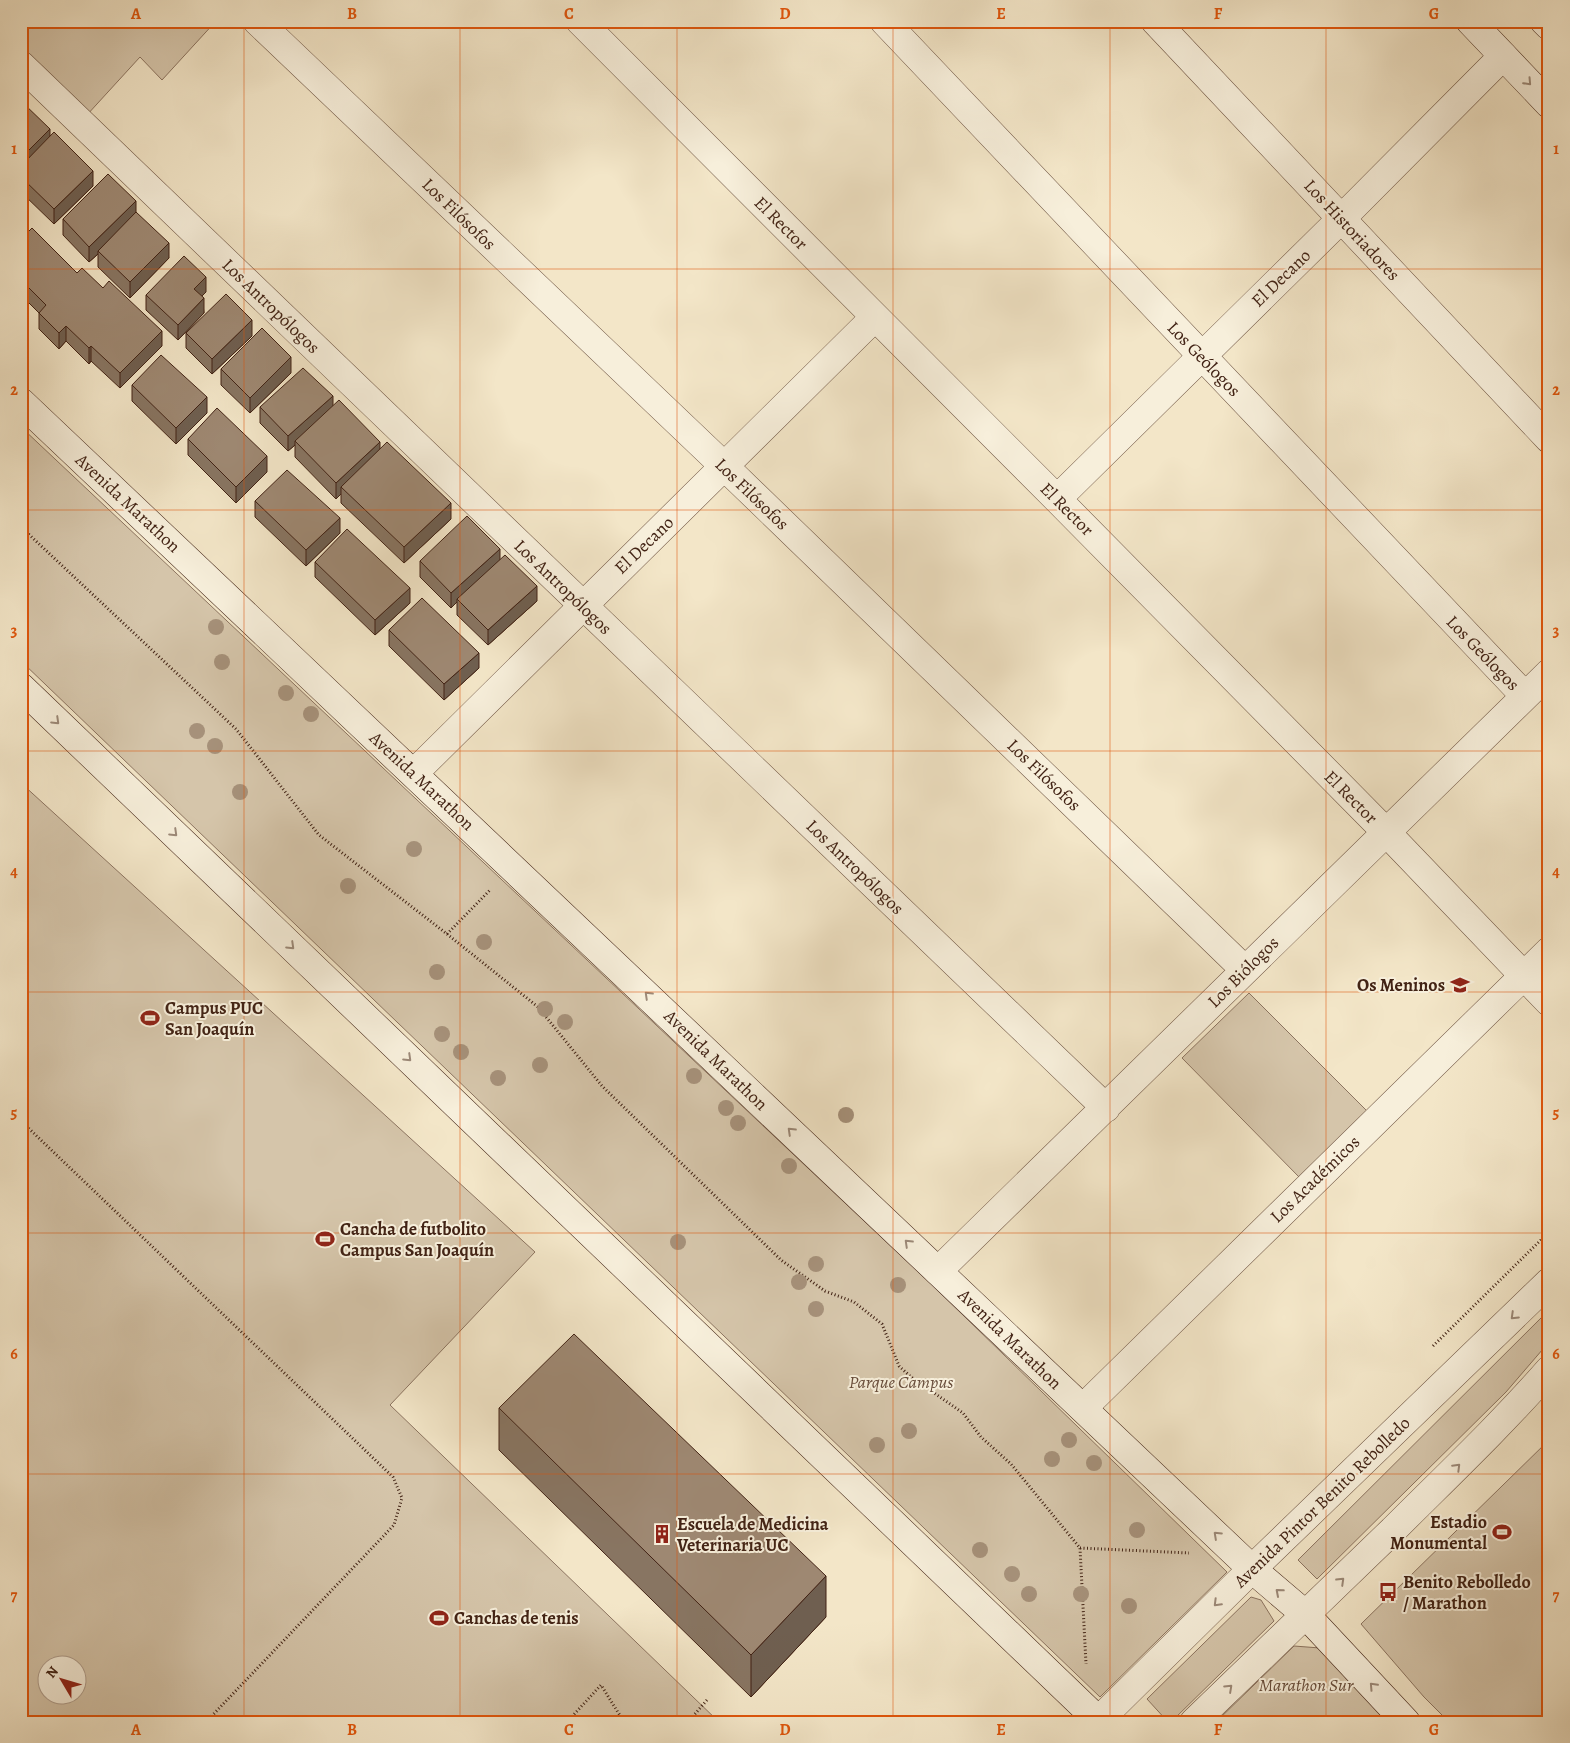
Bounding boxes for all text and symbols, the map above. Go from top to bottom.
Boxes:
text: A [130,3,142,25]
text: B [347,3,357,25]
text: C [564,3,574,25]
text: D [779,3,791,25]
text: E [996,3,1006,25]
text: F [1214,3,1223,25]
text: G [1429,3,1439,25]
one-way arrow [1522,76,1531,85]
text: 1 [11,138,17,160]
text: 1 [1553,138,1559,160]
street label: Los Filósofos [417,173,501,255]
street label: Los Historiadores [1299,174,1405,286]
street label: El Rector [749,191,813,255]
street label: El Decano [1246,244,1316,312]
street label: Los Antropólogos [217,253,325,359]
street label: Los Geólogos [1162,316,1246,402]
text: 2 [10,379,18,401]
text: 2 [1552,379,1560,401]
street label: Avenida Marathon [70,447,186,558]
street label: Los Filósofos [710,453,794,535]
street label: El Rector [1035,477,1099,541]
street label: El Decano [609,511,679,579]
street label: Los Antropólogos [509,534,617,640]
street label: Los Geólogos [1441,610,1525,696]
text: 3 [11,620,18,642]
text: 3 [1553,620,1560,642]
one-way arrow [51,715,60,724]
street label: Avenida Marathon [364,725,480,836]
street label: Los Filósofos [1002,734,1086,816]
street label: El Rector [1319,765,1383,829]
street label: Los Antropólogos [801,814,909,920]
one-way arrow [168,827,177,836]
text: 4 [10,861,18,883]
text: 4 [1552,861,1560,883]
street label: Los Biólogos [1202,931,1284,1013]
one-way arrow [285,940,294,949]
place label: Os Meninos [1357,973,1445,997]
school or university icon: Os Meninos [1449,974,1471,996]
one-way arrow [644,992,653,1001]
place label: Campus PUC San Joaquín [165,996,263,1041]
street label: Avenida Marathon [658,1004,773,1116]
sports icon: Campus PUC San Joaquín [139,1007,161,1029]
one-way arrow [402,1052,411,1061]
text: 5 [11,1102,18,1124]
text: 5 [1553,1102,1560,1124]
one-way arrow [787,1128,796,1137]
street label: Los Académicos [1265,1130,1365,1228]
place label: Cancha de futbolito Campus San Joaquín [340,1217,494,1262]
sports icon: Cancha de futbolito Campus San Joaquín [314,1228,336,1250]
one-way arrow [905,1240,914,1249]
street label: Avenida Marathon [952,1283,1067,1395]
one-way arrow [1511,1311,1520,1320]
text: 6 [10,1343,18,1365]
text: 6 [1552,1343,1560,1365]
park label: Parque Campus [849,1370,953,1394]
street label: Avenida Pintor Benito Rebolledo [1228,1411,1415,1594]
one-way arrow [1451,1464,1460,1473]
place label: Estadio Monumental [1390,1510,1487,1555]
place label: Escuela de Medicina Veterinaria UC [676,1512,829,1557]
sports icon: Estadio Monumental [1491,1521,1513,1543]
building icon: Escuela de Medicina Veterinaria UC [651,1523,673,1545]
one-way arrow [1213,1532,1222,1541]
place label: Benito Rebolledo / Marathon [1403,1570,1531,1615]
one-way arrow [1335,1578,1344,1587]
bus stop icon: Benito Rebolledo / Marathon [1377,1581,1399,1603]
text: 7 [11,1585,18,1607]
text: 7 [1553,1585,1560,1607]
one-way arrow [1276,1589,1285,1598]
one-way arrow [1214,1597,1223,1606]
place label: Canchas de tenis [454,1606,579,1630]
sports icon: Canchas de tenis [428,1607,450,1629]
north arrow [38,1656,88,1706]
text: N [42,1662,63,1682]
park label: Marathon Sur [1259,1673,1354,1697]
one-way arrow [1370,1683,1379,1692]
one-way arrow [1224,1685,1233,1694]
text: A [130,1719,142,1741]
text: B [347,1719,357,1741]
text: C [564,1719,574,1741]
text: D [779,1719,791,1741]
text: E [996,1719,1006,1741]
text: F [1214,1719,1223,1741]
text: G [1429,1719,1439,1741]

